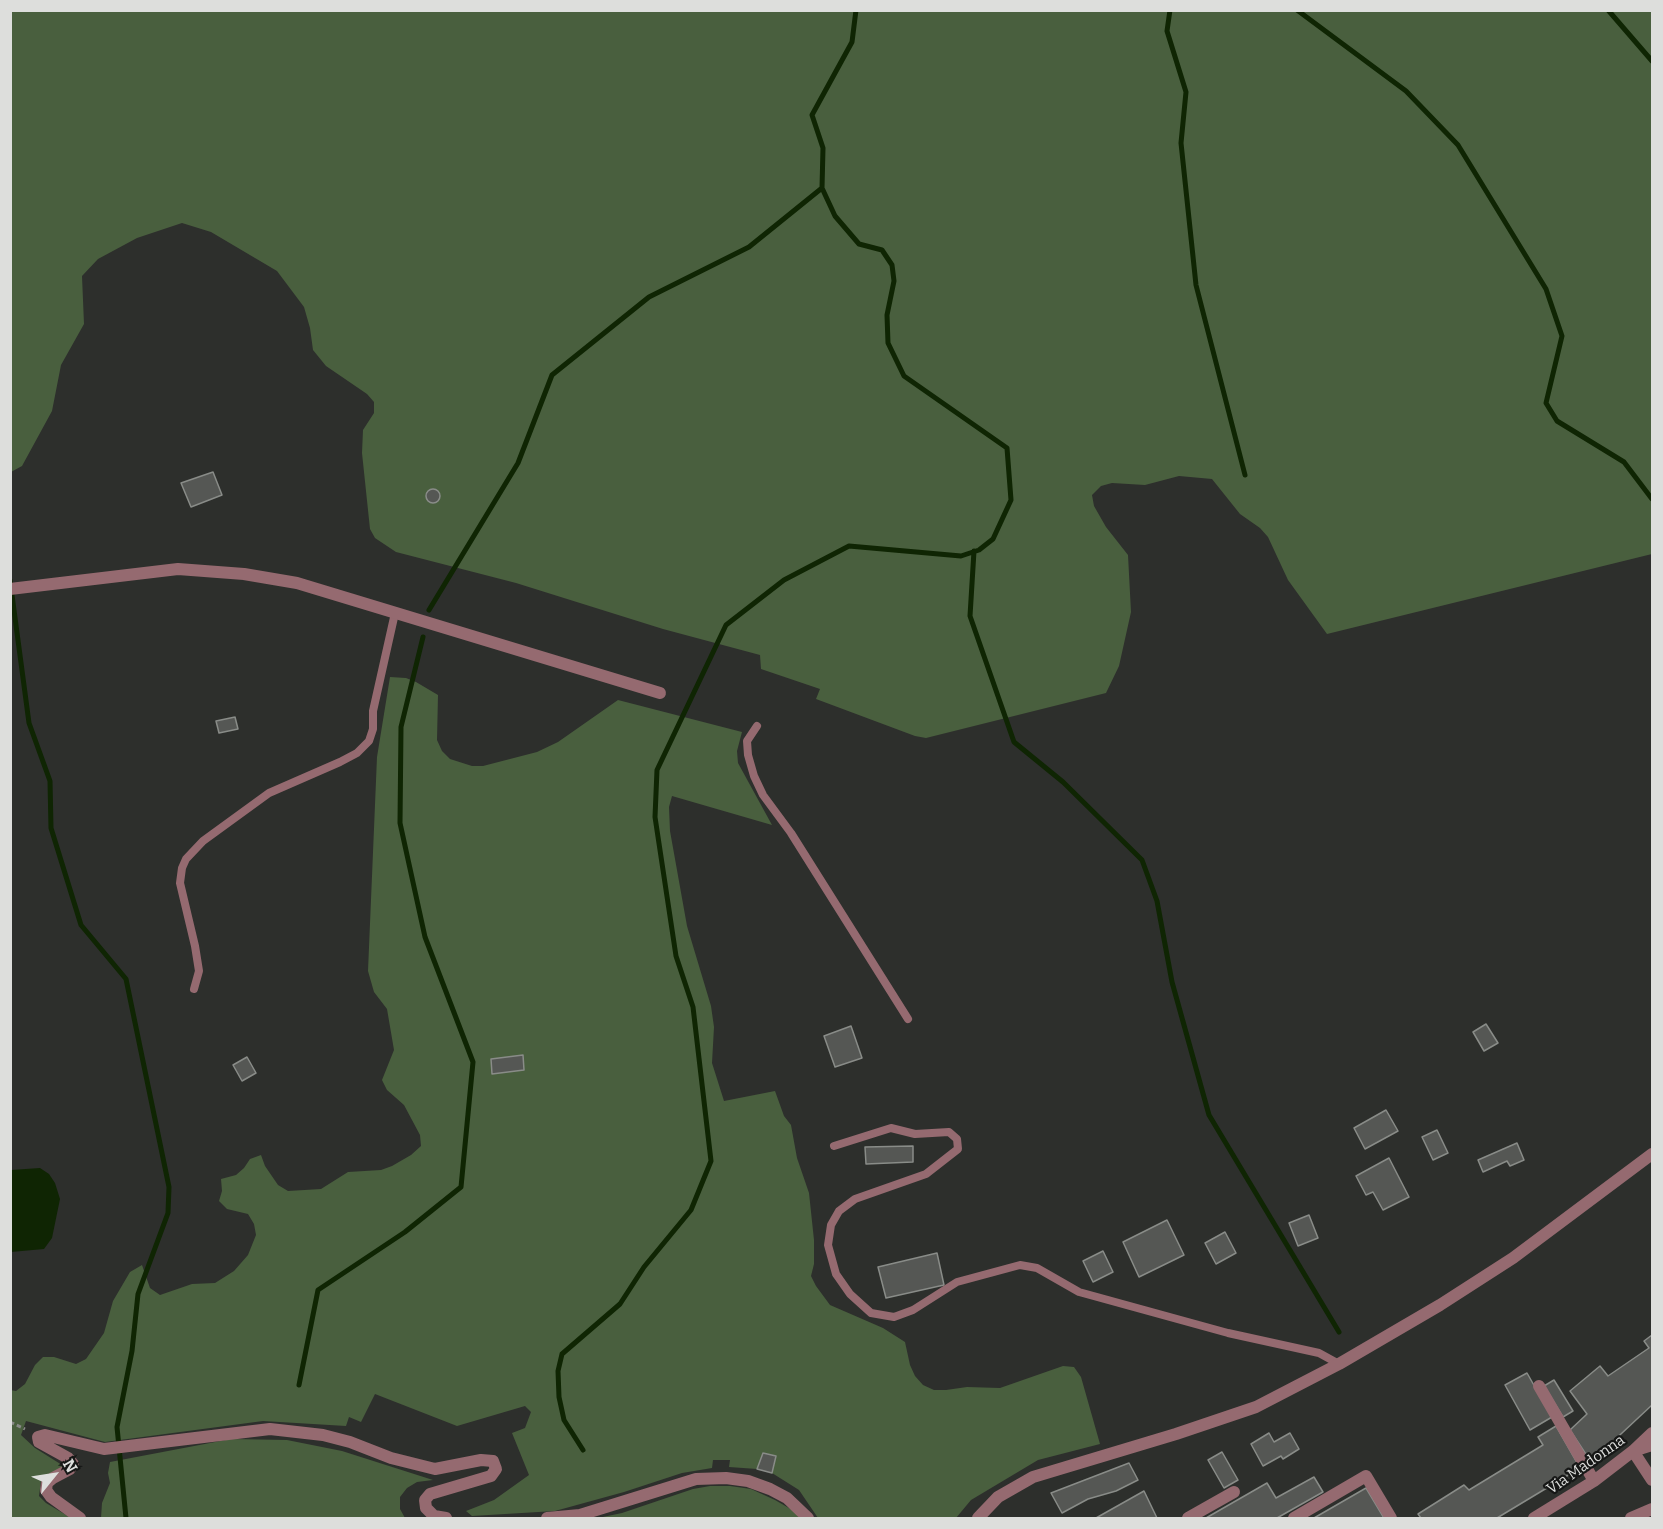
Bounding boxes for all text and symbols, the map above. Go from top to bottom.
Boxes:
street label: Via Madonna [1543,1431,1629,1499]
north arrow [24,1445,84,1505]
text: N [59,1456,81,1476]

